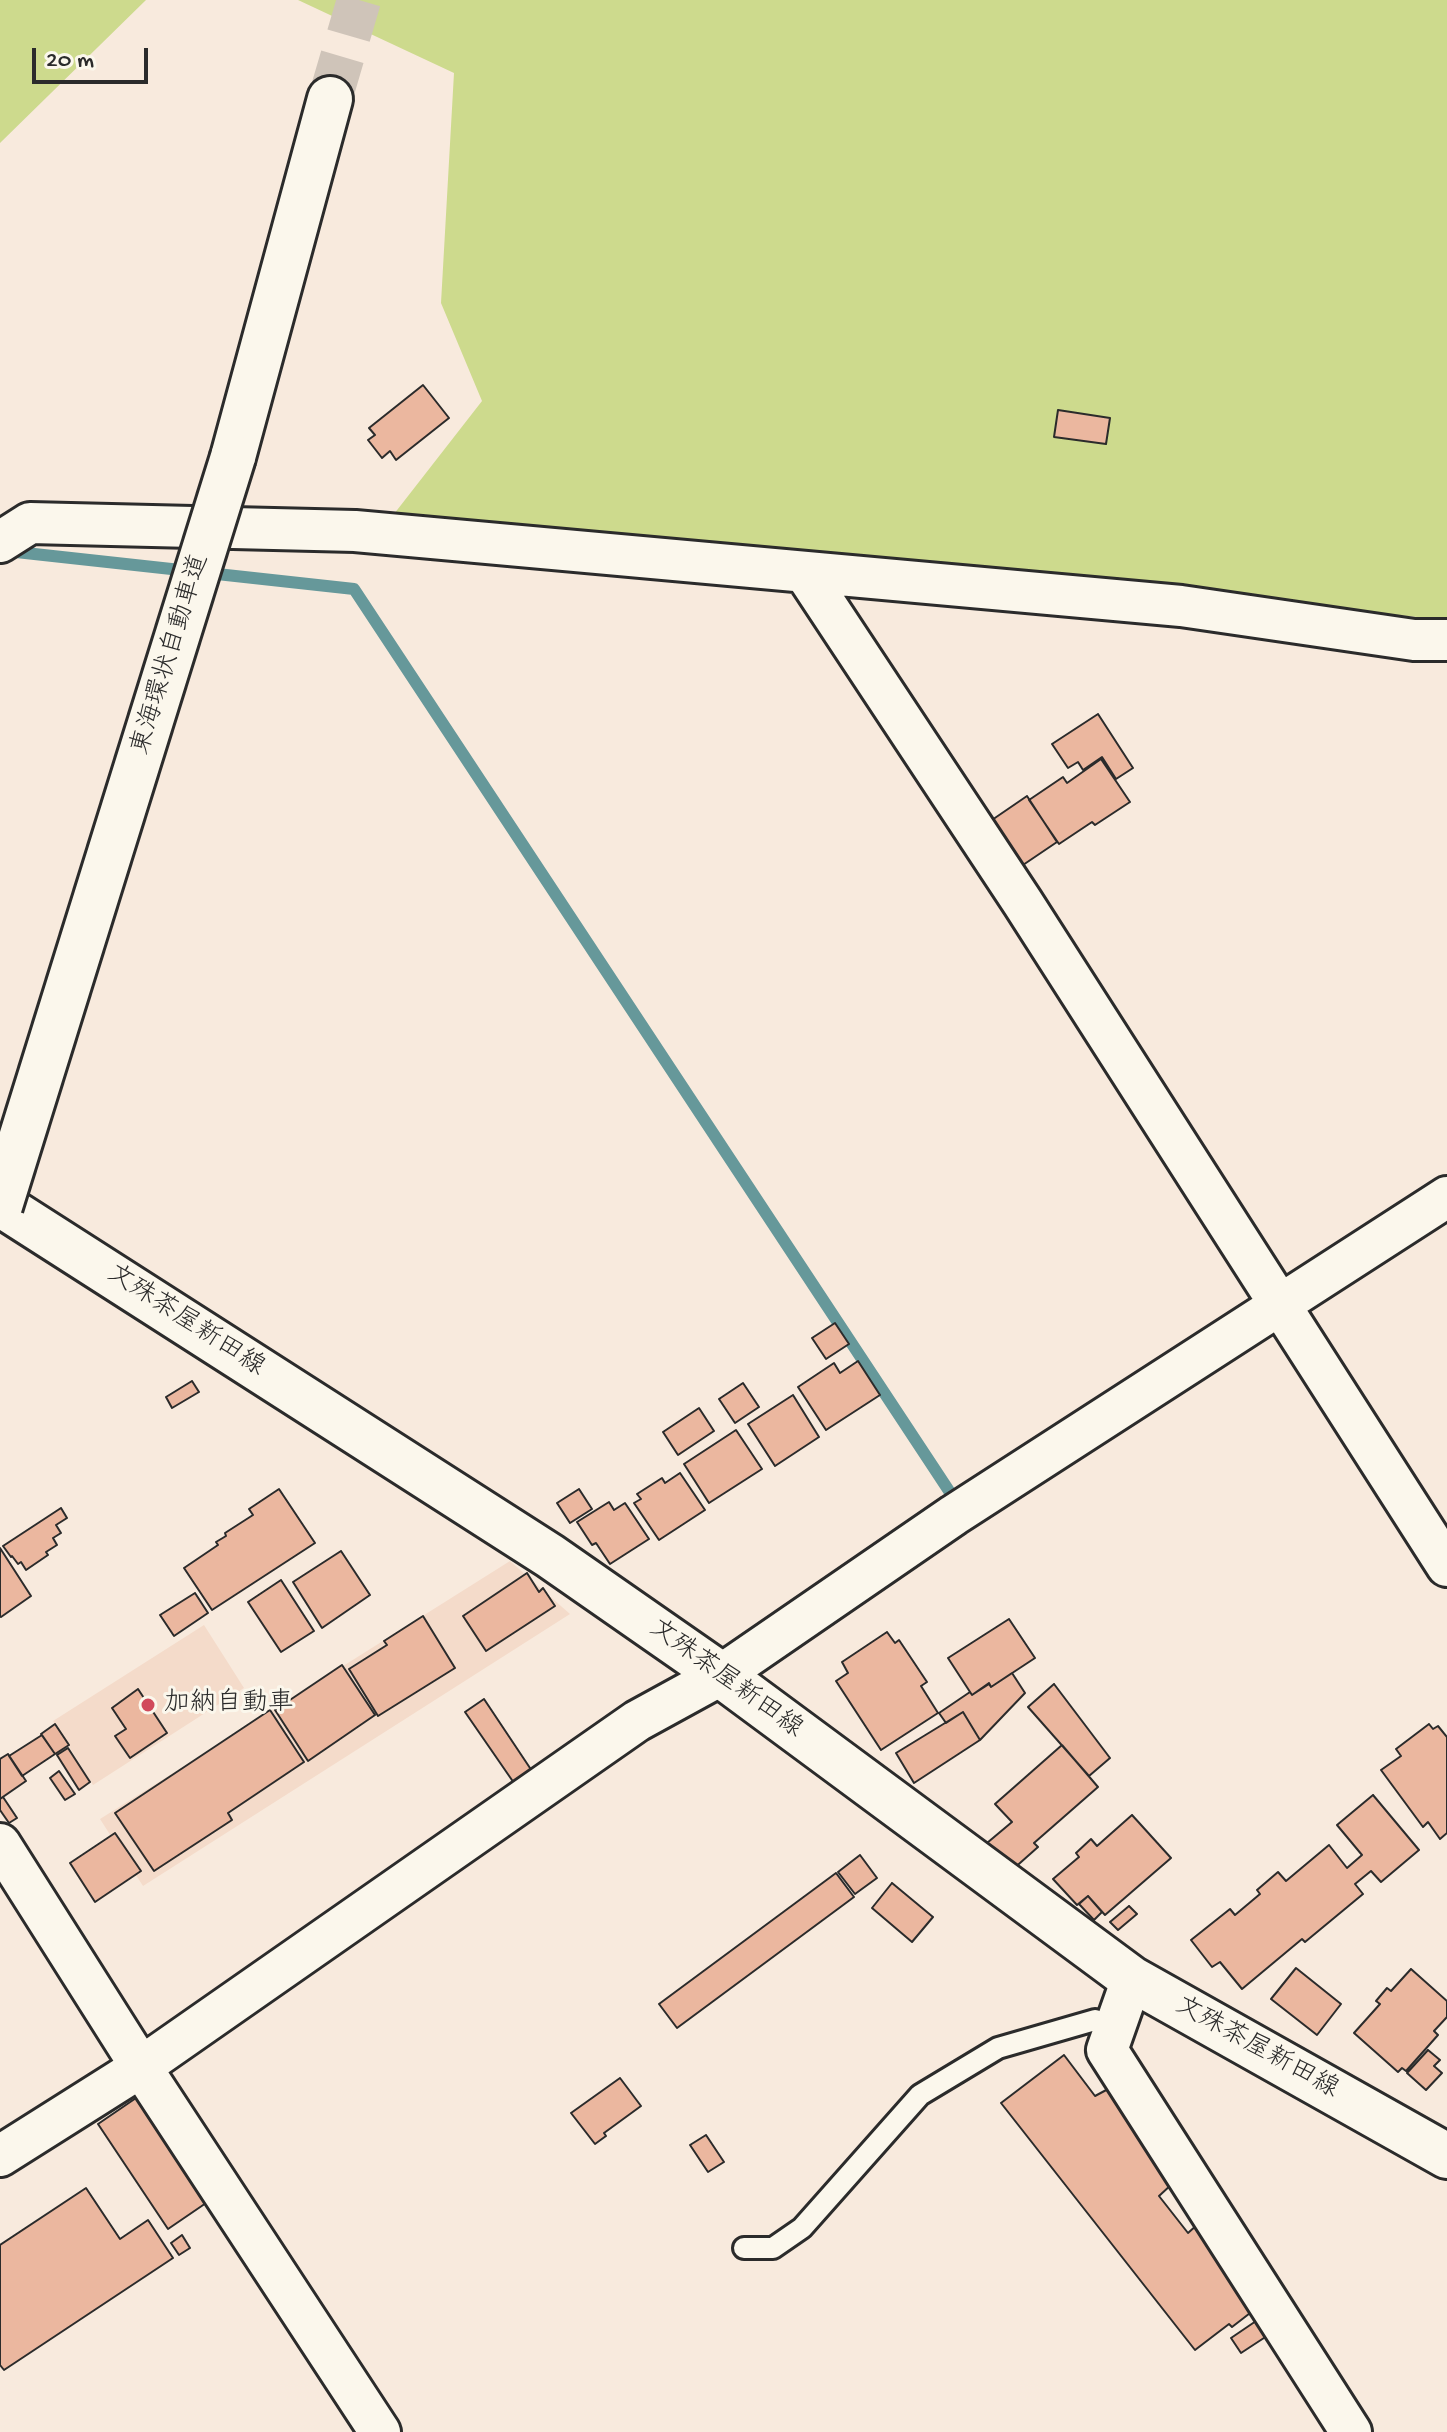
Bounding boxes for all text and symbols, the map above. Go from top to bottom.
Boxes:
scale bar [36,32,152,82]
text: 20 m [46,47,94,76]
street label: 東海環状自動車道 [127,551,217,759]
street label: 文殊茶屋新田線 [100,1259,270,1385]
street label: 文殊茶屋新田線 [642,1614,808,1746]
place label: 加納自動車 [164,1689,294,1721]
marker: 加納自動車 [139,1696,157,1714]
street label: 文殊茶屋新田線 [1169,1991,1343,2107]

